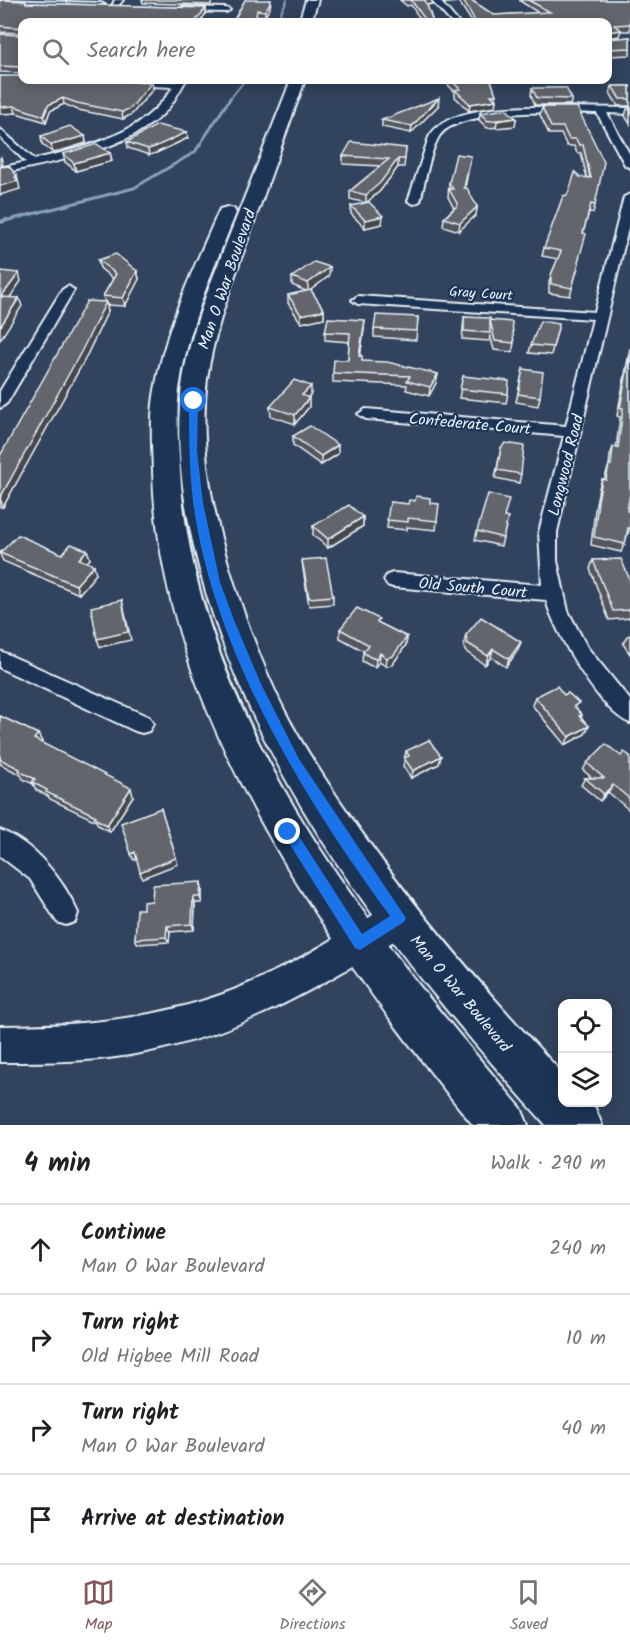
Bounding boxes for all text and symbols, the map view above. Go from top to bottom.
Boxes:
search box [18,18,612,84]
text: Search here [87,34,195,69]
icon: search [39,35,72,68]
street label: Man O War Boulevard [192,205,263,353]
street label: Gray Court [449,281,514,307]
route start [180,387,206,413]
street label: Confederate Court [408,407,533,442]
street label: Longwood Road [542,411,591,519]
street label: Old South Court [418,571,529,606]
route end [274,818,300,844]
street label: Man O War Boulevard [403,930,517,1059]
map controls [558,999,612,1107]
button: locate [558,999,612,1053]
button: layers [558,1053,612,1107]
text: 4 min [24,1143,91,1185]
text: Walk · 290 m [491,1148,606,1180]
text: Continue [81,1216,166,1251]
icon: ahead [24,1233,57,1266]
text: 240 m [549,1233,606,1265]
text: Man O War Boulevard [81,1251,265,1283]
text: Turn right [81,1306,179,1341]
icon: right [24,1323,57,1356]
text: 10 m [566,1323,606,1355]
text: Old Higbee Mill Road [81,1341,259,1373]
text: Turn right [81,1396,179,1431]
icon: right [24,1413,57,1446]
text: 40 m [561,1413,606,1445]
text: Man O War Boulevard [81,1431,265,1463]
text: Arrive at destination [81,1502,284,1537]
icon: arrive [24,1503,57,1536]
tab: Map [82,1576,115,1637]
tab: Directions [279,1576,346,1637]
tab: Saved [510,1576,548,1637]

